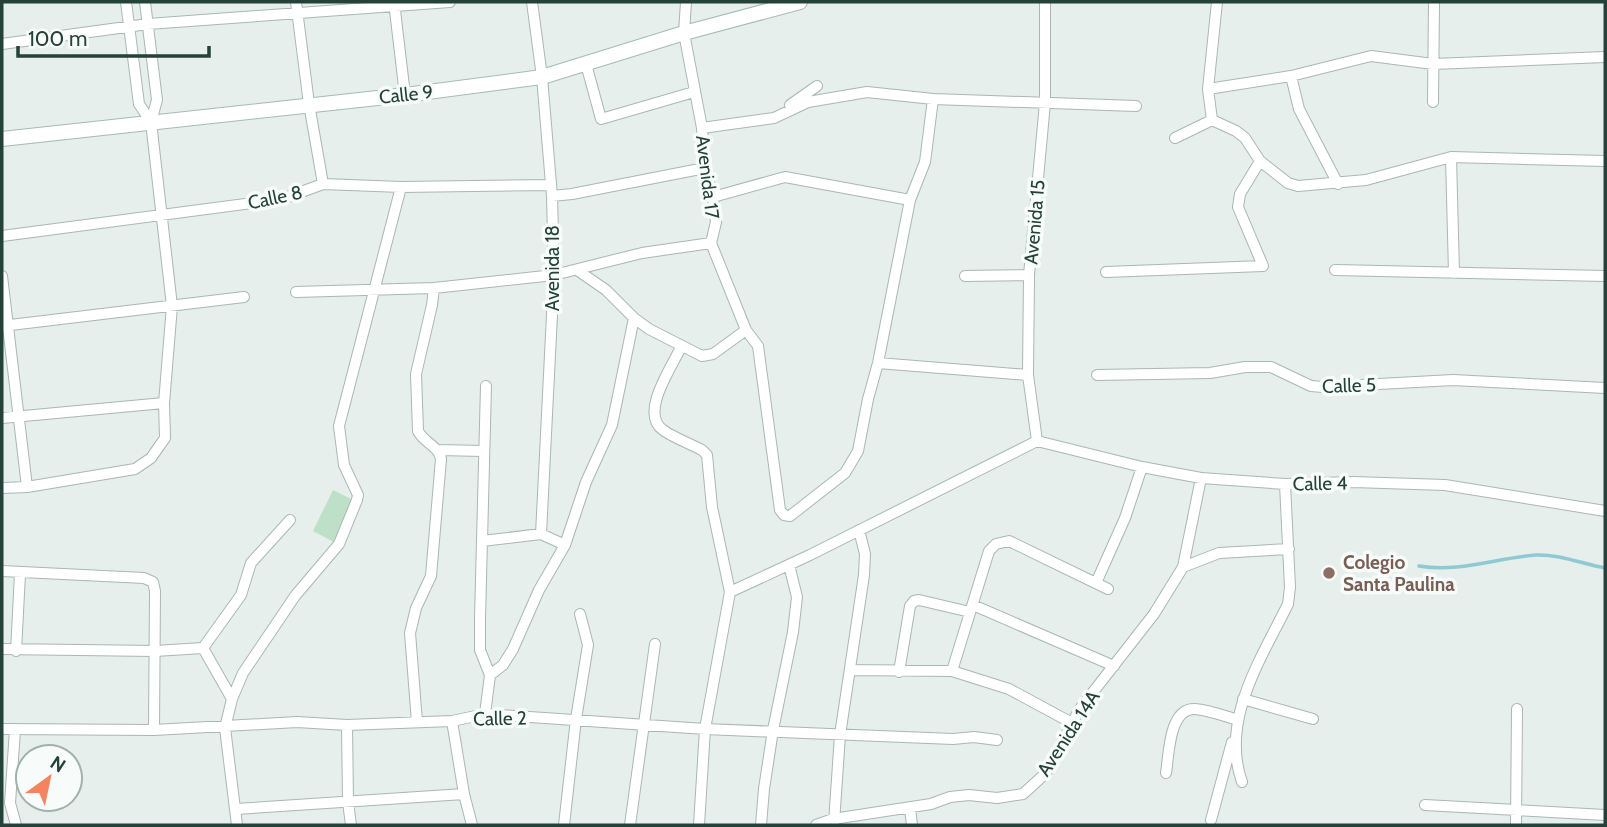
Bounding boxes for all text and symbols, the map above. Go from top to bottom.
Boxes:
scale bar [18,14,208,58]
text: 100 m [28,26,87,51]
street label: Calle 9 [378,80,434,109]
street label: Avenida 17 [691,134,724,221]
street label: Avenida 15 [1019,179,1050,265]
street label: Calle 8 [246,181,305,214]
street label: Avenida 18 [541,225,564,311]
street label: Calle 5 [1322,373,1376,398]
street label: Calle 4 [1292,472,1348,495]
place label: Colegio Santa Paulina [1343,551,1455,596]
marker: Colegio Santa Paulina [1321,565,1337,581]
street label: Avenida 14A [1032,686,1105,780]
street label: Calle 2 [473,707,527,730]
north arrow [14,743,84,813]
text: N [46,751,70,777]

